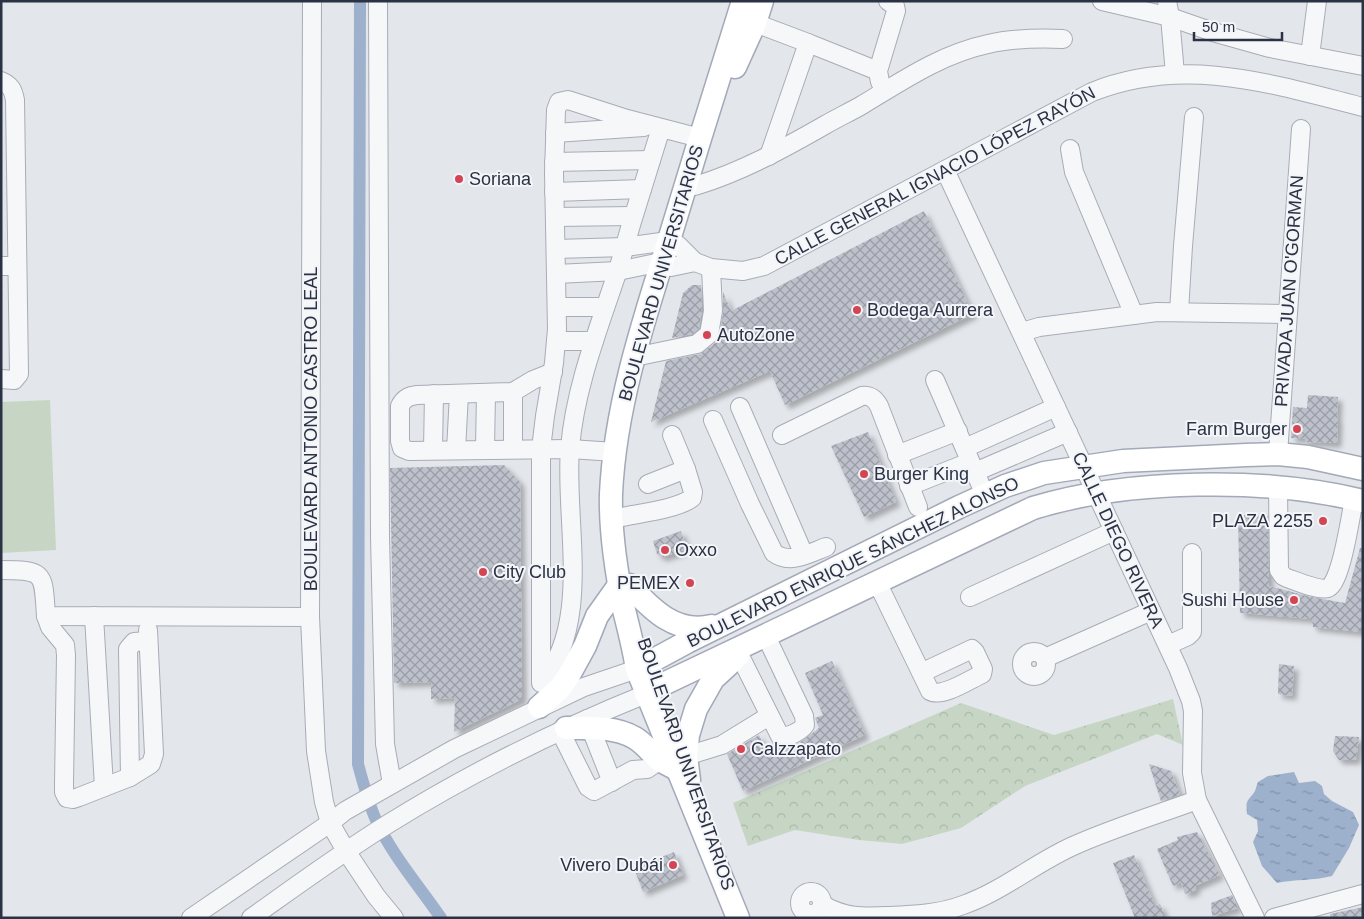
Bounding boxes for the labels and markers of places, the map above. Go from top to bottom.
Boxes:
place label: Soriana [469,169,532,189]
marker: Soriana [453,173,465,185]
place label: Bodega Aurrera [867,300,994,320]
marker: Bodega Aurrera [851,304,863,316]
place label: AutoZone [717,325,795,345]
marker: AutoZone [701,329,713,341]
place label: Farm Burger [1186,419,1287,439]
marker: Farm Burger [1291,423,1303,435]
place label: Burger King [874,464,969,484]
marker: Burger King [858,468,870,480]
place label: PLAZA 2255 [1212,511,1313,531]
marker: PLAZA 2255 [1317,515,1329,527]
place label: Oxxo [675,540,717,560]
marker: Oxxo [659,544,671,556]
place label: City Club [493,562,566,582]
marker: City Club [477,566,489,578]
place label: PEMEX [617,573,680,593]
marker: PEMEX [684,577,696,589]
place label: Sushi House [1182,590,1284,610]
marker: Sushi House [1288,594,1300,606]
place label: Calzzapato [751,739,841,759]
marker: Calzzapato [735,743,747,755]
place label: Vivero Dubái [560,855,663,875]
marker: Vivero Dubái [667,859,679,871]

